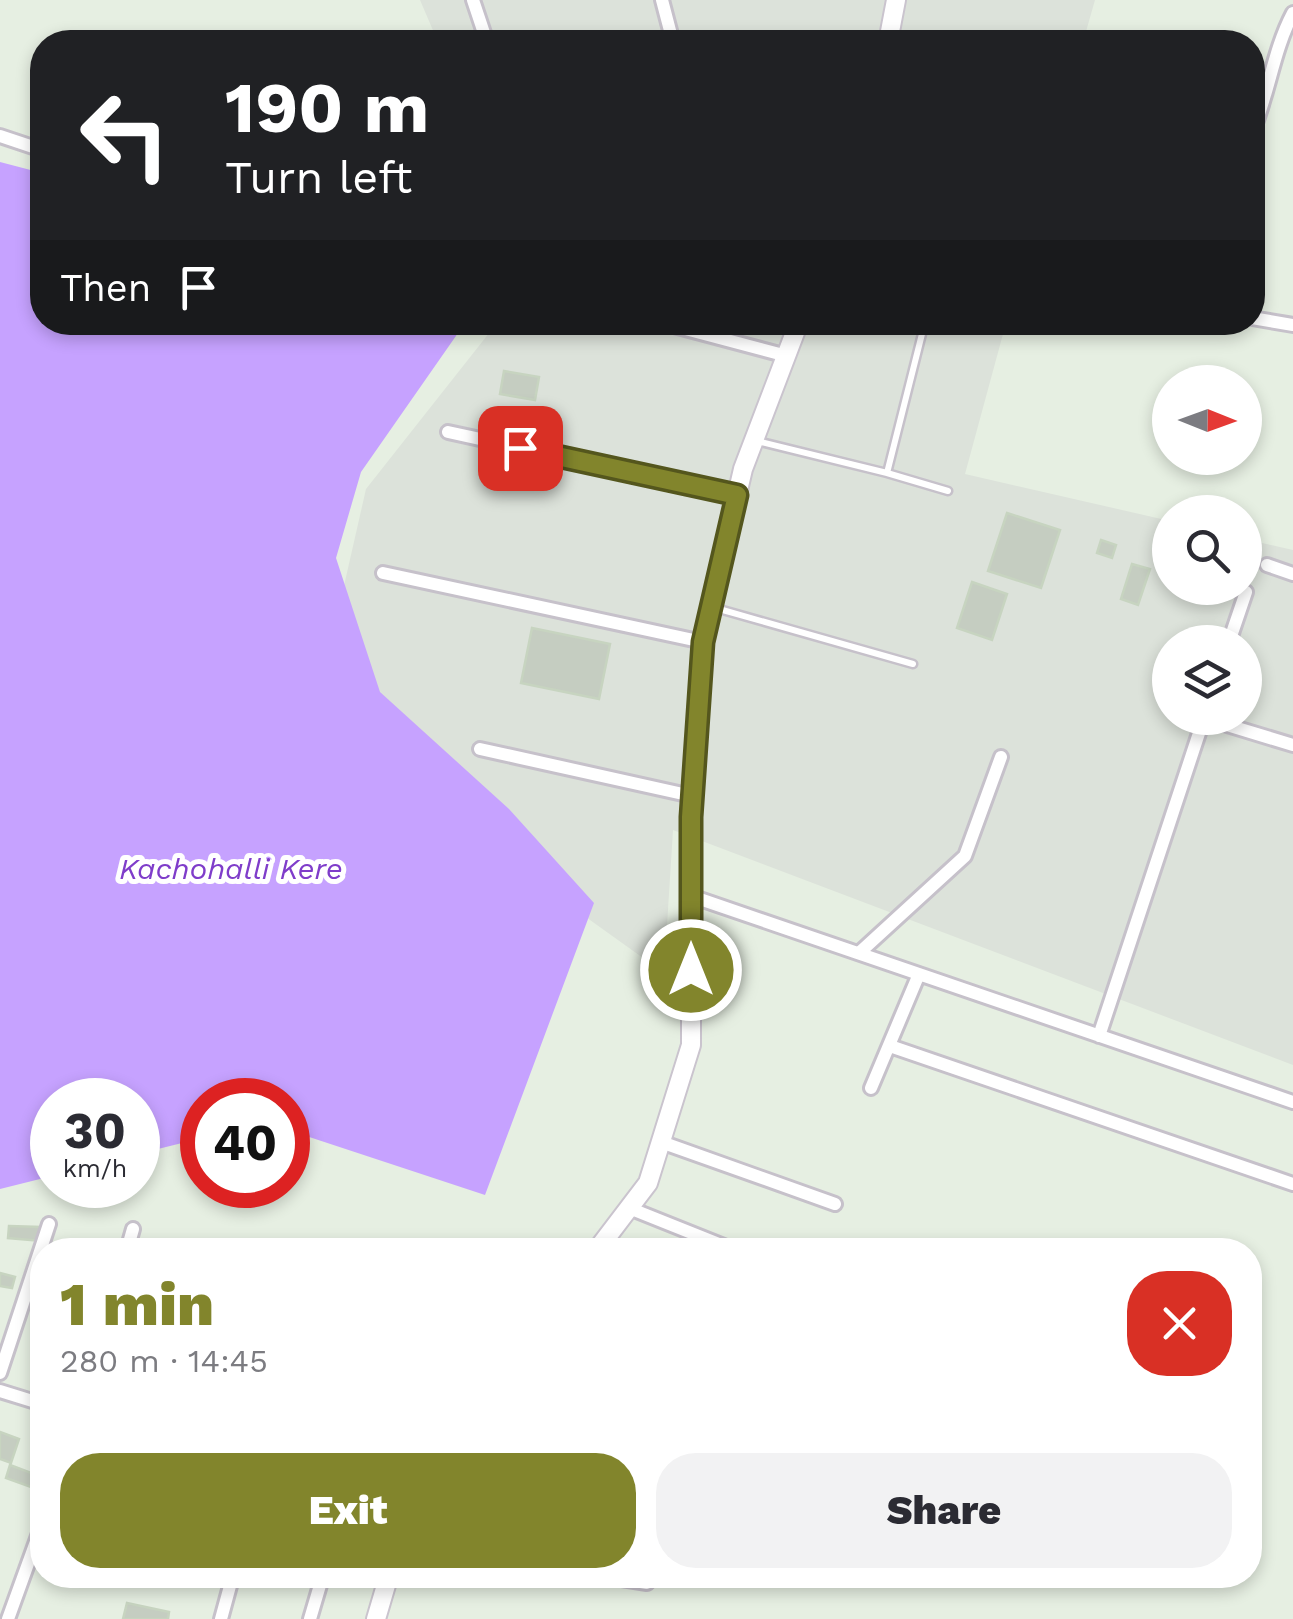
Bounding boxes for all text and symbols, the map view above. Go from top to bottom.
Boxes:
text: 190 m [225,67,429,149]
icon: left [60,70,190,200]
text: Turn left [225,151,412,204]
icon: arrive [171,260,226,315]
text: Then [60,266,151,310]
north arrow [1152,365,1262,475]
map controls [1152,365,1262,735]
pin [478,406,563,491]
icon: arrive [493,421,548,476]
button: search [1152,495,1262,605]
button: layers [1152,625,1262,735]
water label: Kachohalli Kere [119,851,343,886]
position arrow [639,918,743,1022]
speed limit sign: 40 [180,1078,310,1208]
text: 30 [64,1101,126,1160]
text: km/h [63,1154,127,1183]
text: 1 min [60,1269,214,1340]
button: close [1127,1271,1232,1376]
text: 280 m · 14:45 [60,1342,268,1380]
button: Exit [60,1453,636,1568]
button: Share [656,1453,1232,1568]

